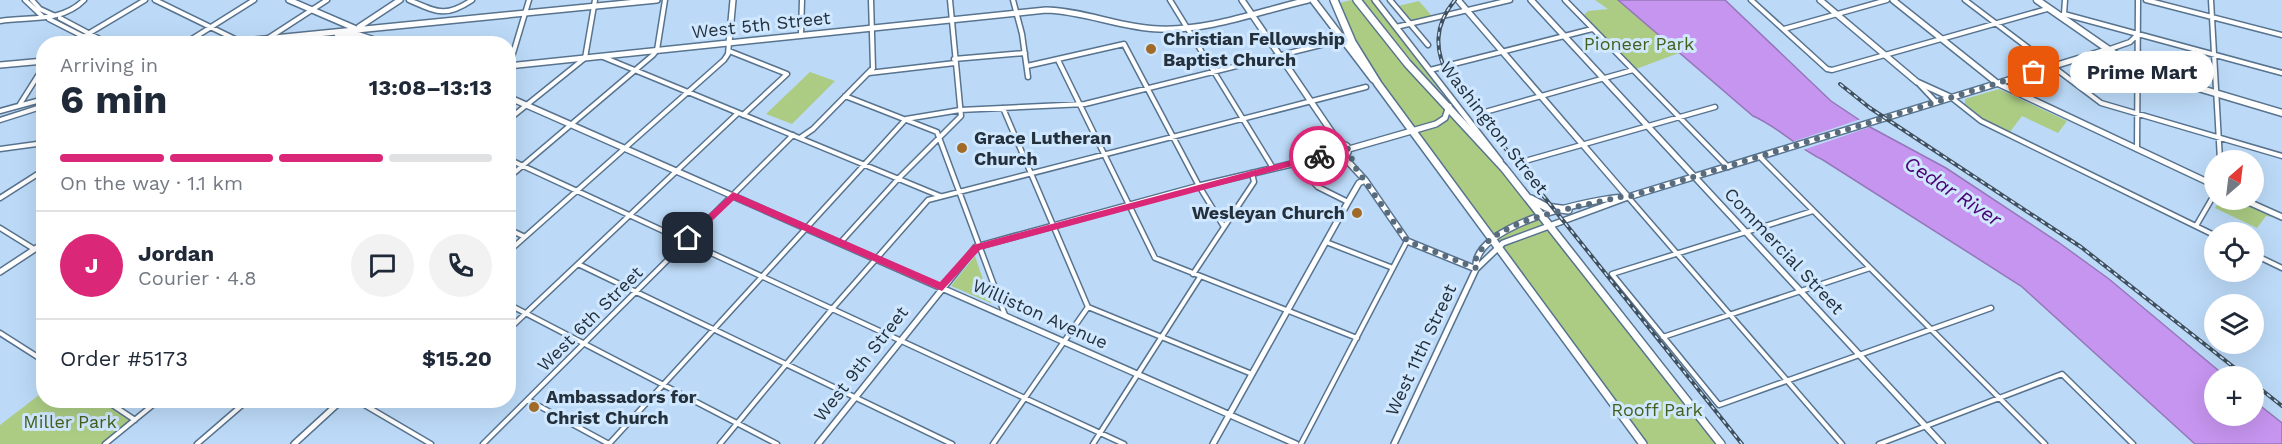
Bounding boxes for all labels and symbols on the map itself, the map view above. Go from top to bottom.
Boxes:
street label: West 5th Street [690,7,832,42]
place label: Christian Fellowship Baptist Church [1163,28,1345,70]
park label: Pioneer Park [1584,33,1694,54]
marker: Christian Fellowship Baptist Church [1144,42,1158,56]
pin [2008,46,2059,97]
callout: Prime Mart [2070,51,2214,93]
street label: Washington Street [1436,57,1553,199]
courier [1289,126,1349,186]
place label: Grace Lutheran Church [974,127,1112,169]
marker: Grace Lutheran Church [955,141,969,155]
north arrow [2204,150,2264,210]
water label: Cedar River [1900,151,2007,232]
street label: Commercial Street [1720,183,1849,319]
place label: Wesleyan Church [1192,202,1345,223]
marker: Wesleyan Church [1350,206,1364,220]
pin [662,212,713,263]
street label: West 6th Street [533,261,647,376]
street label: Williston Avenue [969,274,1111,353]
street label: West 11th Street [1381,280,1460,419]
street label: West 9th Street [809,302,912,425]
place label: Ambassadors for Christ Church [546,386,697,428]
park label: Rooff Park [1611,399,1703,420]
marker: Ambassadors for Christ Church [527,400,541,414]
park label: Miller Park [23,411,117,432]

